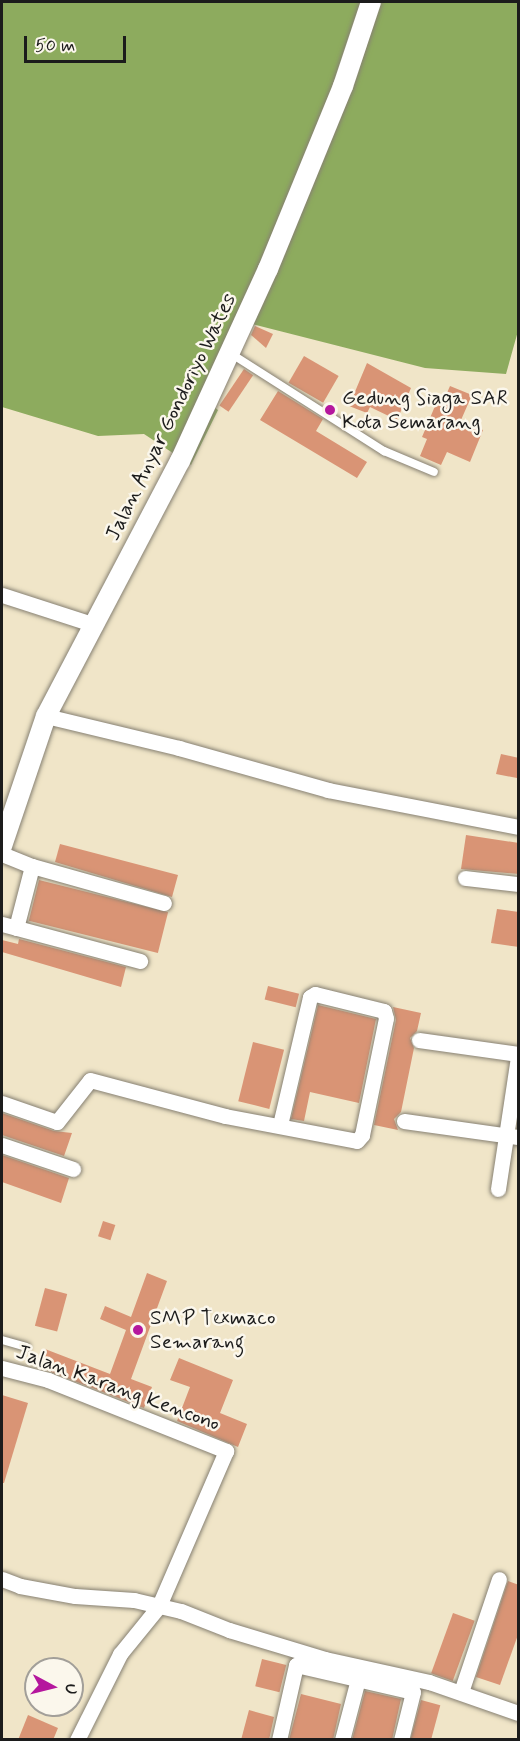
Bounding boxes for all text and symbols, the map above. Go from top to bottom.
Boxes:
scale bar [27,24,129,62]
text: 50 m [35,34,75,58]
street label: Jalan Anyar Gondoriyo Wates [101,291,241,543]
place label: Gedung Siaga SAR Kota Semarang [342,385,508,435]
marker: Gedung Siaga SAR Kota Semarang [323,403,337,417]
place label: SMP Texmaco Semarang [150,1305,276,1355]
marker: SMP Texmaco Semarang [131,1323,145,1337]
street label: Jalan Karang Kencono [16,1341,220,1435]
north arrow [24,1657,84,1717]
text: U [59,1683,81,1695]

